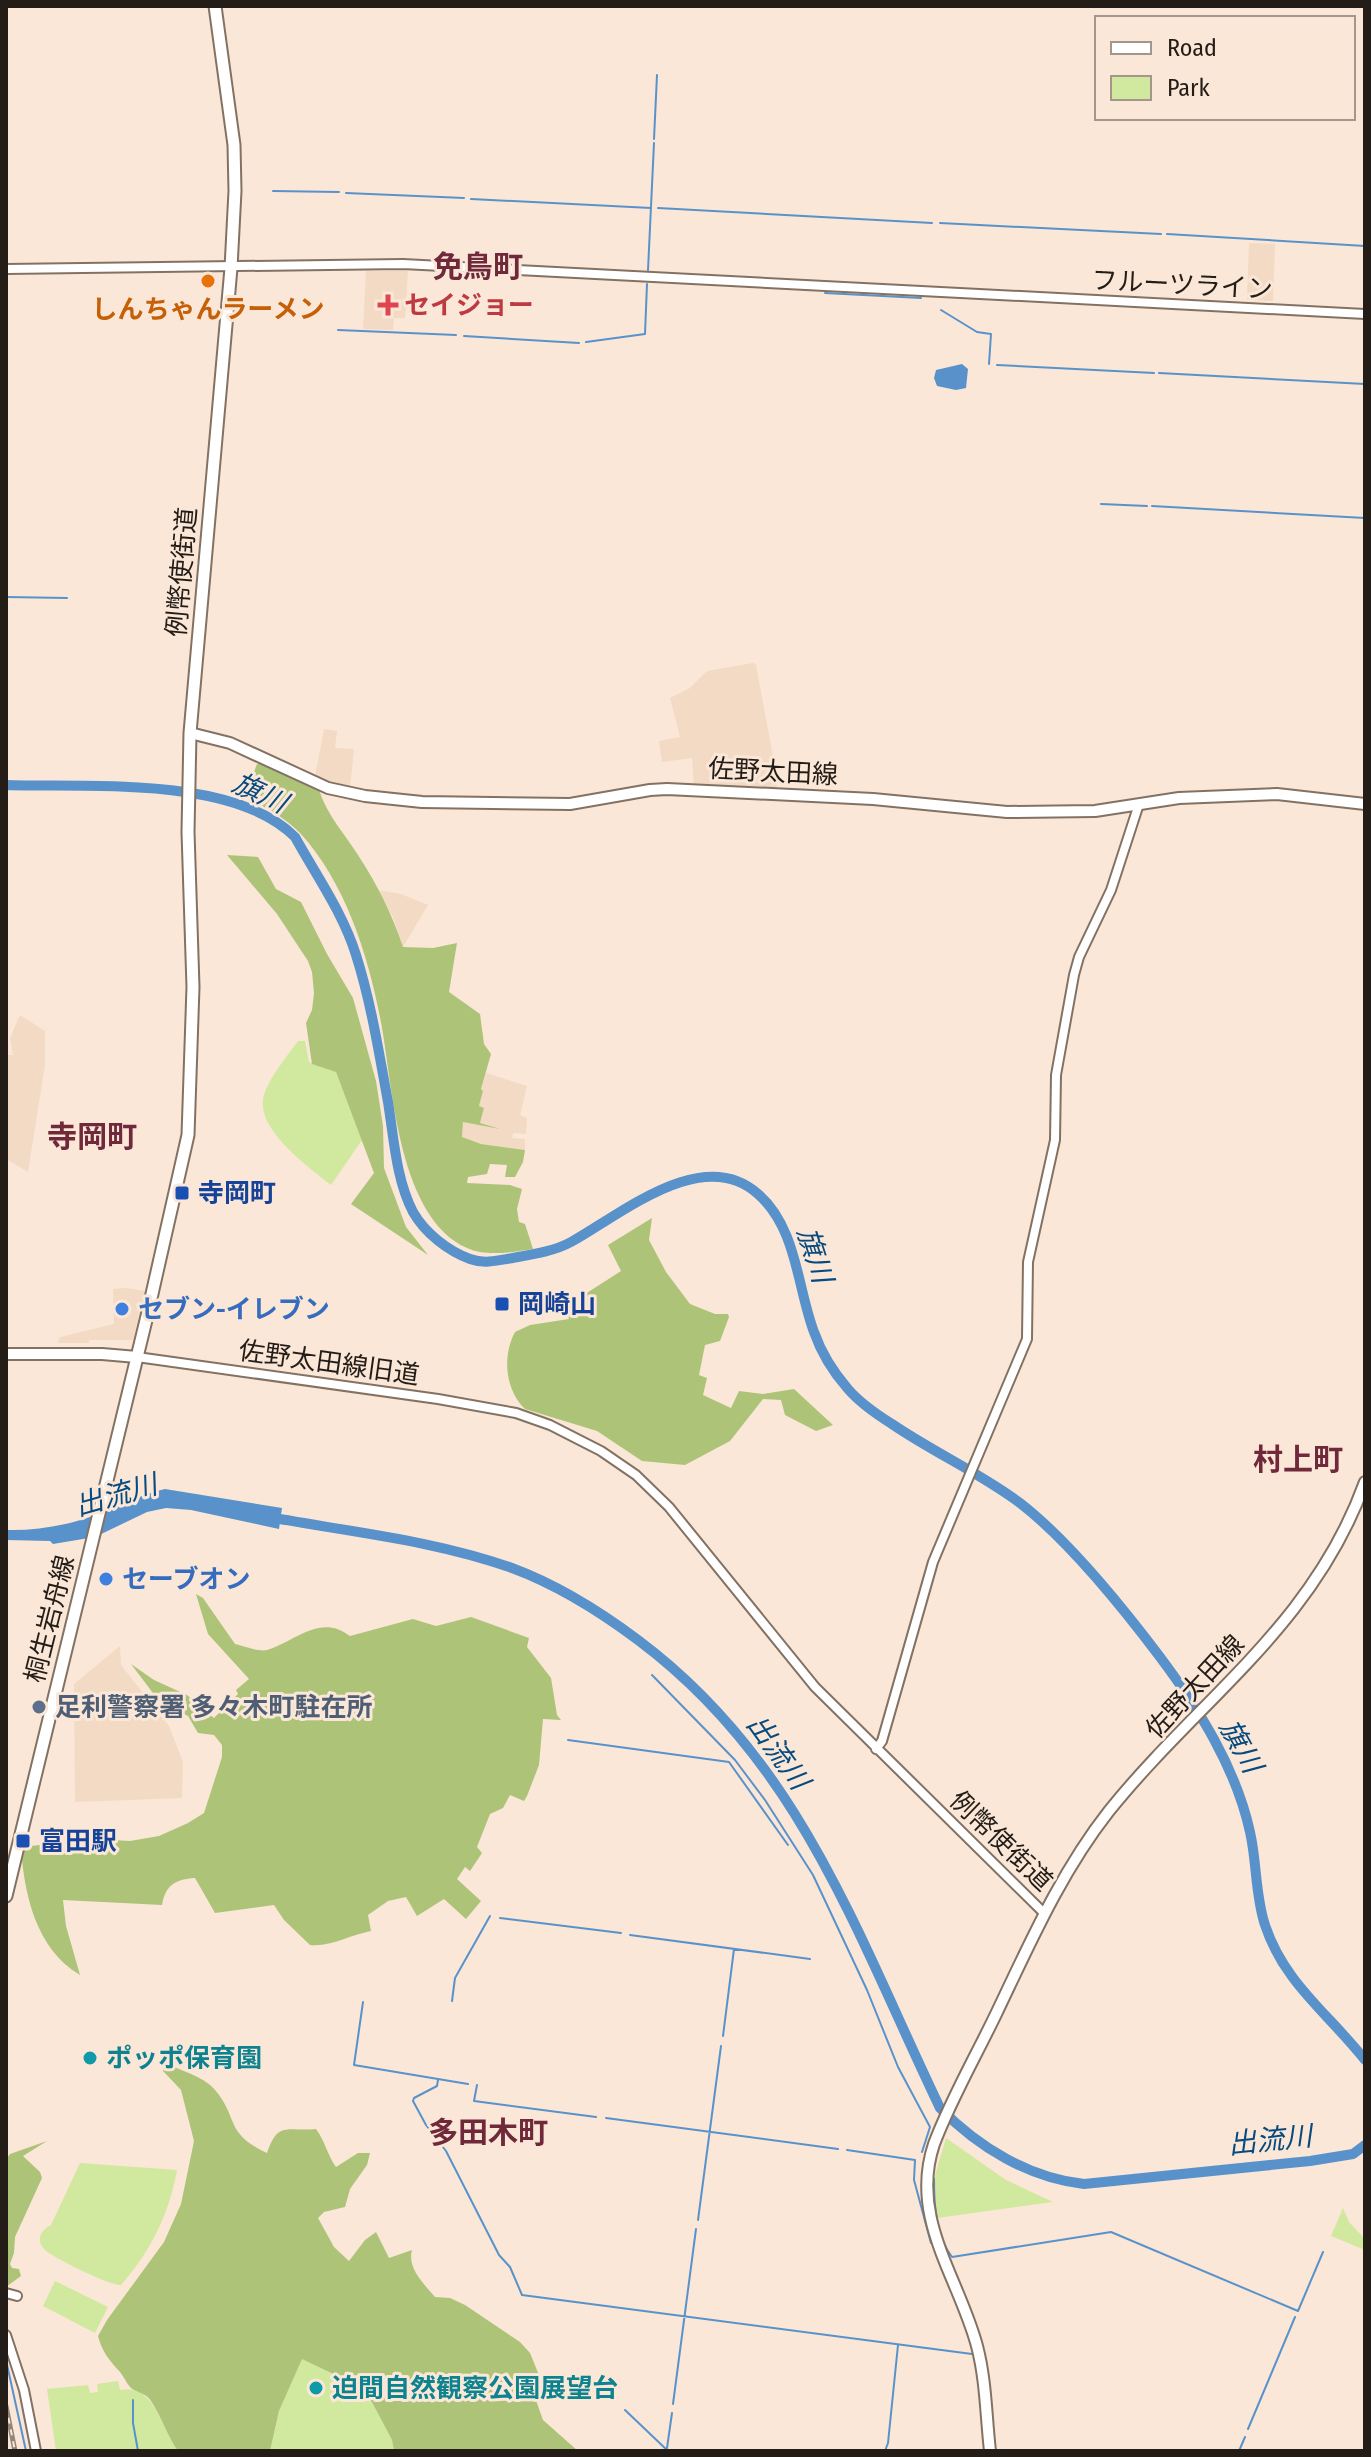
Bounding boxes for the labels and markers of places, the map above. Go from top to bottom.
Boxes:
marker: しんちゃんラーメン [199,272,217,290]
place label: セイジョー [404,290,534,321]
place label: しんちゃんラーメン [92,294,324,325]
marker: セイジョー [379,296,397,314]
place label: 寺岡町 [198,1178,276,1209]
marker: 寺岡町 [173,1184,191,1202]
place label: 岡崎山 [518,1289,596,1320]
place label: セブン-イレブン [138,1294,330,1325]
marker: 岡崎山 [493,1295,511,1313]
marker: セブン-イレブン [113,1300,131,1318]
place label: セーブオン [122,1564,250,1595]
marker: セーブオン [97,1570,115,1588]
place label: 足利警察署 多々木町駐在所 [55,1692,372,1723]
marker: 足利警察署 多々木町駐在所 [30,1698,48,1716]
place label: 富田駅 [39,1826,117,1857]
marker: 富田駅 [14,1832,32,1850]
place label: ポッポ保育園 [106,2043,262,2074]
marker: ポッポ保育園 [81,2049,99,2067]
place label: 迫間自然観察公園展望台 [332,2373,618,2404]
marker: 迫間自然観察公園展望台 [307,2379,325,2397]

